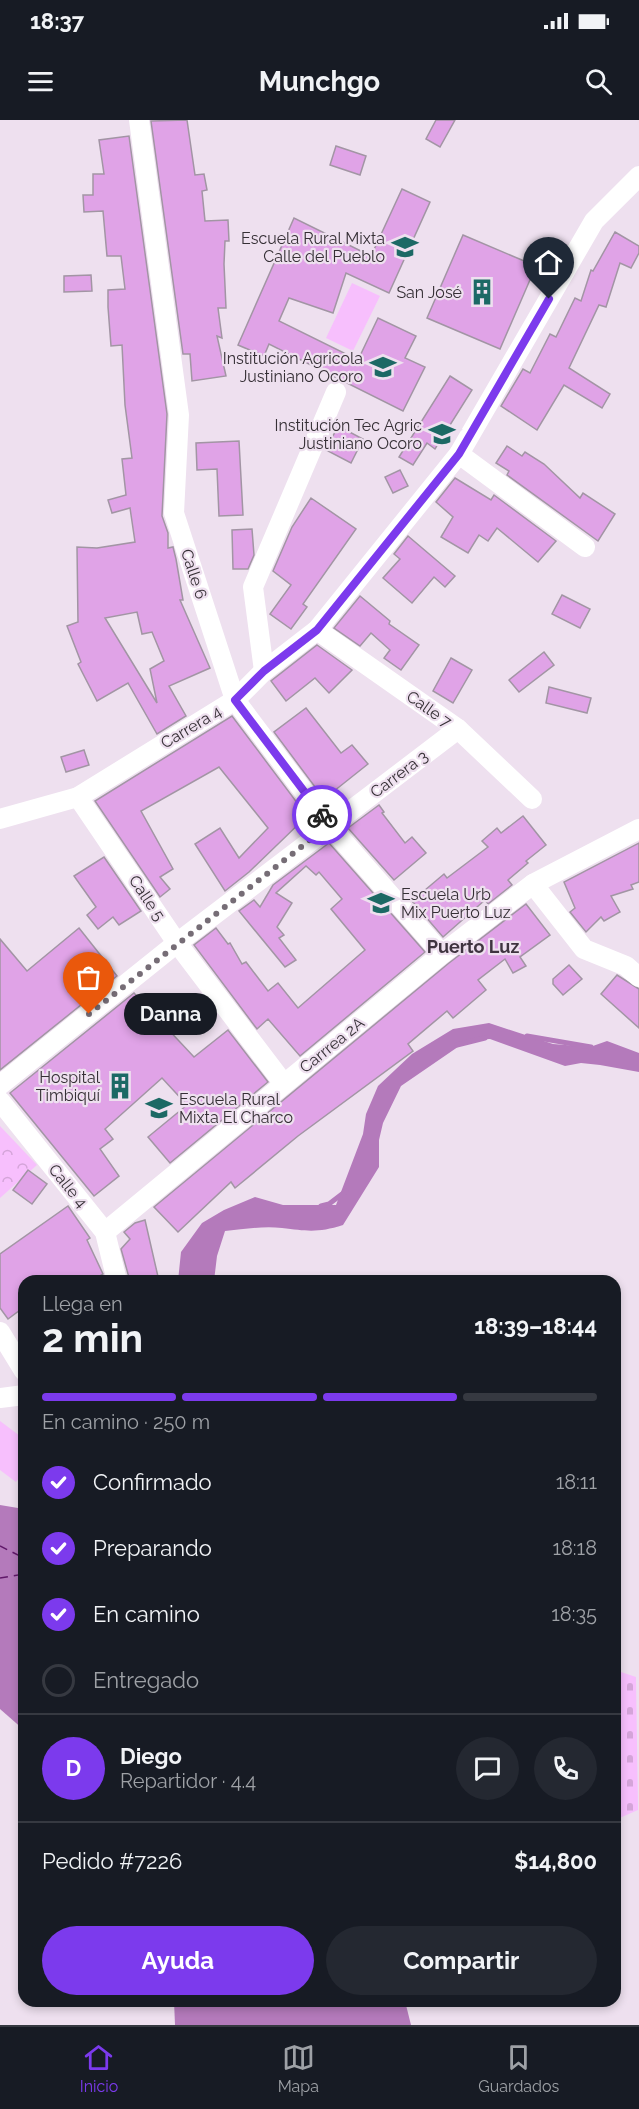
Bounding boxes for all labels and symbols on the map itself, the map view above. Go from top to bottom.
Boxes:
place label: Escuela Rural Mixta Calle del Pueblo [241,229,385,266]
school or university icon: Escuela Rural Mixta Calle del Pueblo [390,232,420,262]
pin [523,237,574,299]
building icon: San José [467,277,497,307]
place label: San José [396,283,462,302]
place label: Institución Agricola Justiniano Ocoro [223,349,363,386]
school or university icon: Institución Agricola Justiniano Ocoro [368,352,398,382]
place label: Institución Tec Agric Justiniano Ocoro [274,416,422,453]
school or university icon: Institución Tec Agric Justiniano Ocoro [427,419,457,449]
street label: Calle 6 [177,547,211,601]
street label: Calle 7 [403,687,455,731]
street label: Carrera 4 [157,701,225,752]
street label: Carrera 3 [367,746,431,802]
courier [292,785,352,845]
street label: Calle 5 [125,872,169,925]
place label: Escuela Urb Mix Puerto Luz [401,885,511,922]
school or university icon: Escuela Urb Mix Puerto Luz [366,888,396,918]
district label: Puerto Luz [427,936,519,957]
pin [63,952,114,1014]
callout: Danna [125,993,218,1035]
street label: Carrrea 2A [296,1013,368,1077]
place label: Hospital Timbiquí [36,1068,101,1105]
building icon: Hospital Timbiquí [105,1071,135,1101]
place label: Escuela Rural Mixta El Charco [179,1090,293,1127]
school or university icon: Escuela Rural Mixta El Charco [144,1093,174,1123]
street label: Calle 4 [45,1160,91,1212]

